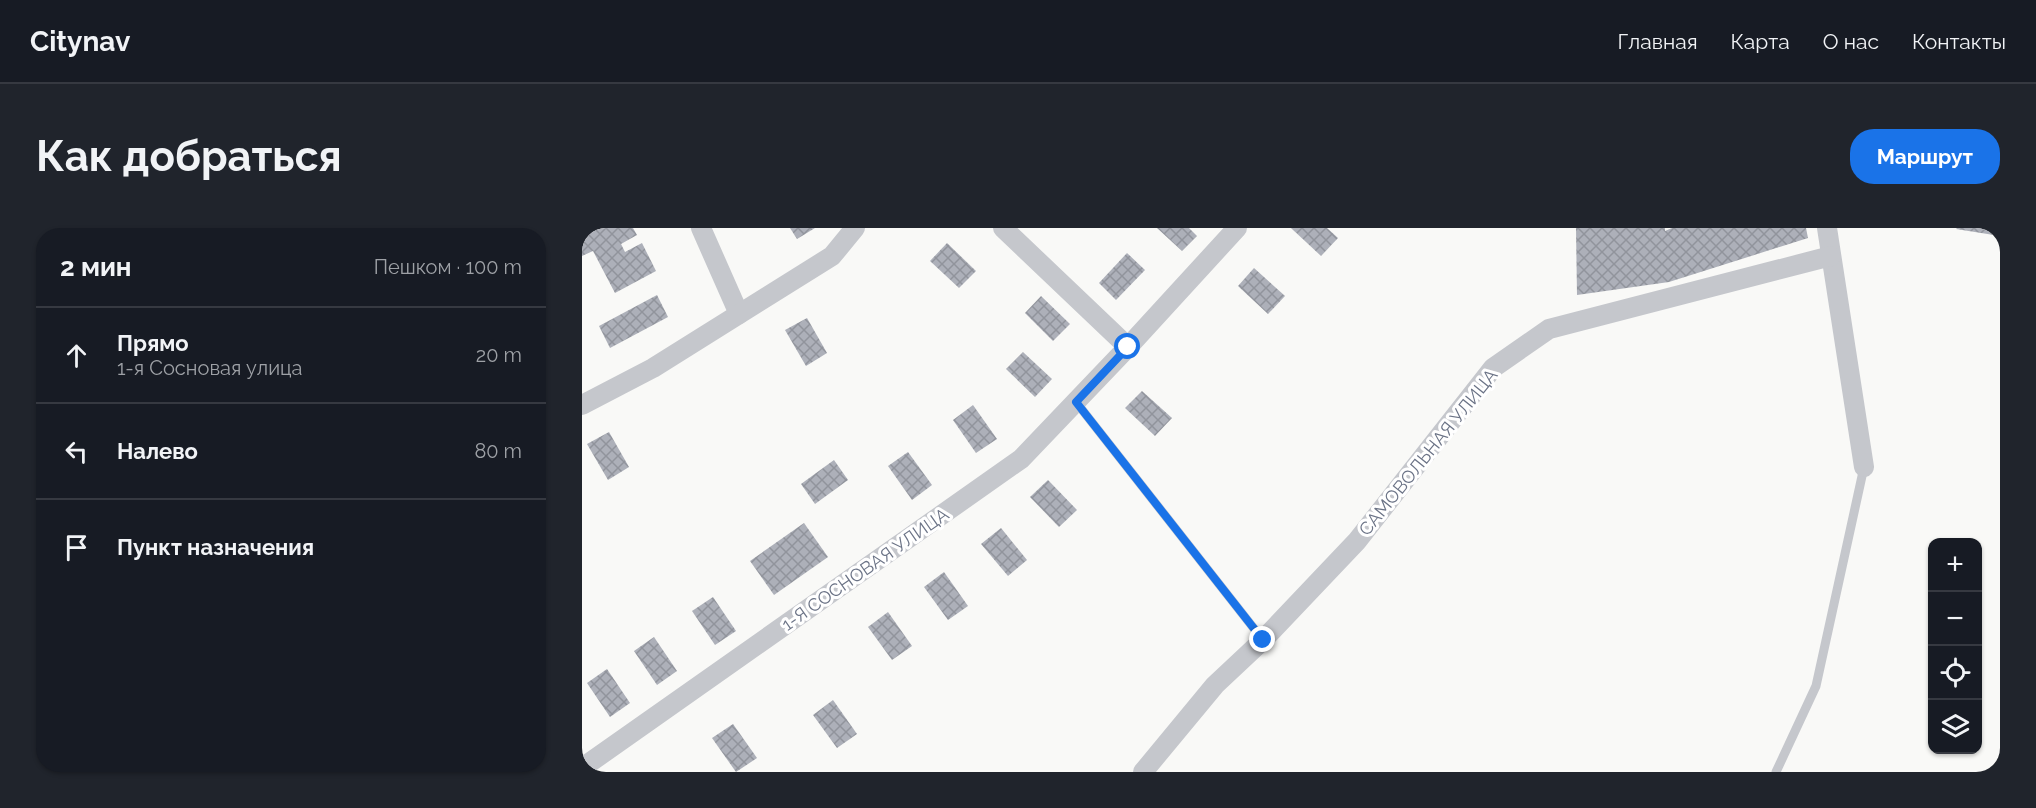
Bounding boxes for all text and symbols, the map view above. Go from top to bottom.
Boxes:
text: Citynav [30,25,130,58]
text: Главная [1618,29,1698,54]
text: Карта [1731,29,1790,54]
text: О нас [1823,29,1879,54]
text: Контакты [1912,29,2006,54]
button: Маршрут [1850,129,2000,184]
text: Как добраться [36,132,342,181]
text: 2 мин [60,252,132,282]
text: Пешком · 100 m [374,255,522,279]
text: Прямо [117,330,189,356]
route start [1114,333,1140,359]
icon: ahead [60,339,93,372]
text: 20 m [476,343,522,367]
text: 1-я Сосновая улица [117,356,303,380]
street label: САМОВОЛЬНАЯ УЛИЦА [1354,365,1502,539]
icon: left [60,435,93,468]
text: Налево [117,438,198,464]
text: 80 m [474,439,522,463]
street label: 1-Я СОСНОВАЯ УЛИЦА [777,503,953,635]
icon: arrive [60,531,93,564]
text: Пункт назначения [117,534,314,560]
map controls [1928,538,1982,754]
button: + [1928,538,1982,592]
button: − [1928,592,1982,646]
route end [1249,626,1275,652]
button: locate [1928,646,1982,700]
button: layers [1928,700,1982,754]

